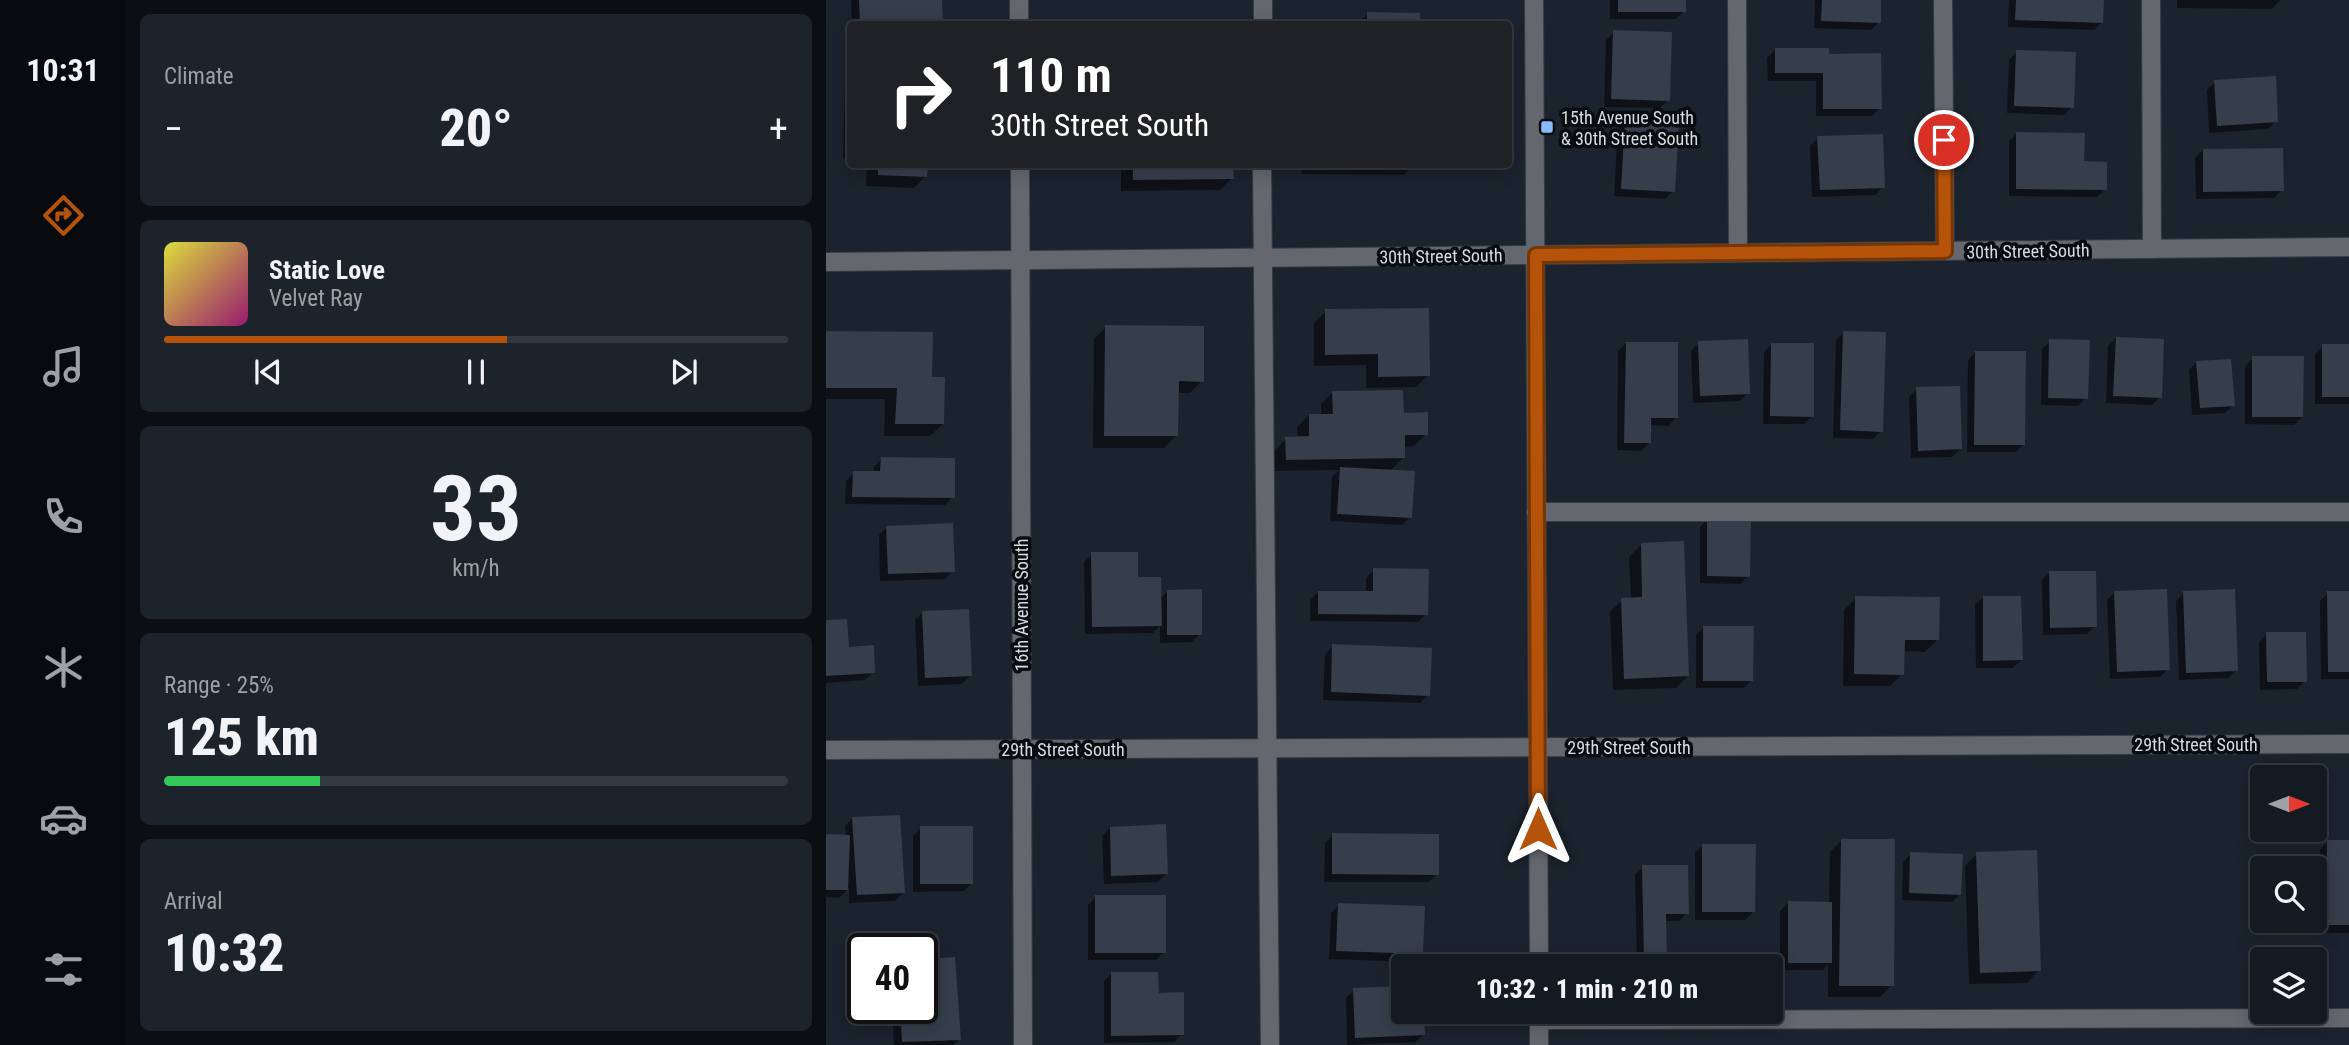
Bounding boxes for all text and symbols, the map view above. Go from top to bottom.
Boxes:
text: 110 m [990,47,1112,104]
icon: right [875,49,966,140]
text: 10:31 [26,51,100,89]
text: Climate [164,63,234,90]
text: 20° [439,98,513,159]
text: 30th Street South [990,106,1209,144]
text: − [164,107,183,151]
text: + [769,107,788,151]
place label: 15th Avenue South & 30th Street South [1561,107,1698,149]
pin [1914,110,1974,170]
marker: 15th Avenue South & 30th Street South [1539,119,1555,135]
icon: arrive [1925,121,1963,159]
icon: directions [39,191,88,240]
street label: 30th Street South [1966,239,2090,263]
street label: 30th Street South [1379,244,1503,268]
text: Static Love [269,255,385,285]
text: Velvet Ray [269,285,363,312]
icon: music [39,342,88,391]
icon: previous [249,353,287,391]
icon: pause [457,353,495,391]
icon: next [665,353,703,391]
text: 33 [430,456,522,562]
icon: phone [39,492,88,541]
street label: 16th Avenue South [1011,539,1032,671]
text: km/h [452,555,500,582]
icon: climate [39,643,88,692]
text: Range · 25% [164,672,274,699]
text: 125 km [164,707,319,768]
street label: 29th Street South [2134,734,2258,755]
street label: 29th Street South [1567,737,1691,758]
street label: 29th Street South [1001,739,1125,760]
north arrow [2250,765,2328,842]
map controls [2250,765,2327,1024]
position arrow [1501,792,1575,866]
icon: car [39,794,88,843]
button: search [2250,856,2327,933]
text: Arrival [164,888,223,915]
text: 10:32 [164,923,284,984]
speed limit sign: 40 [847,933,938,1024]
icon: filters [39,945,88,994]
button: layers [2250,947,2327,1024]
text: 10:32 · 1 min · 210 m [1476,974,1698,1004]

